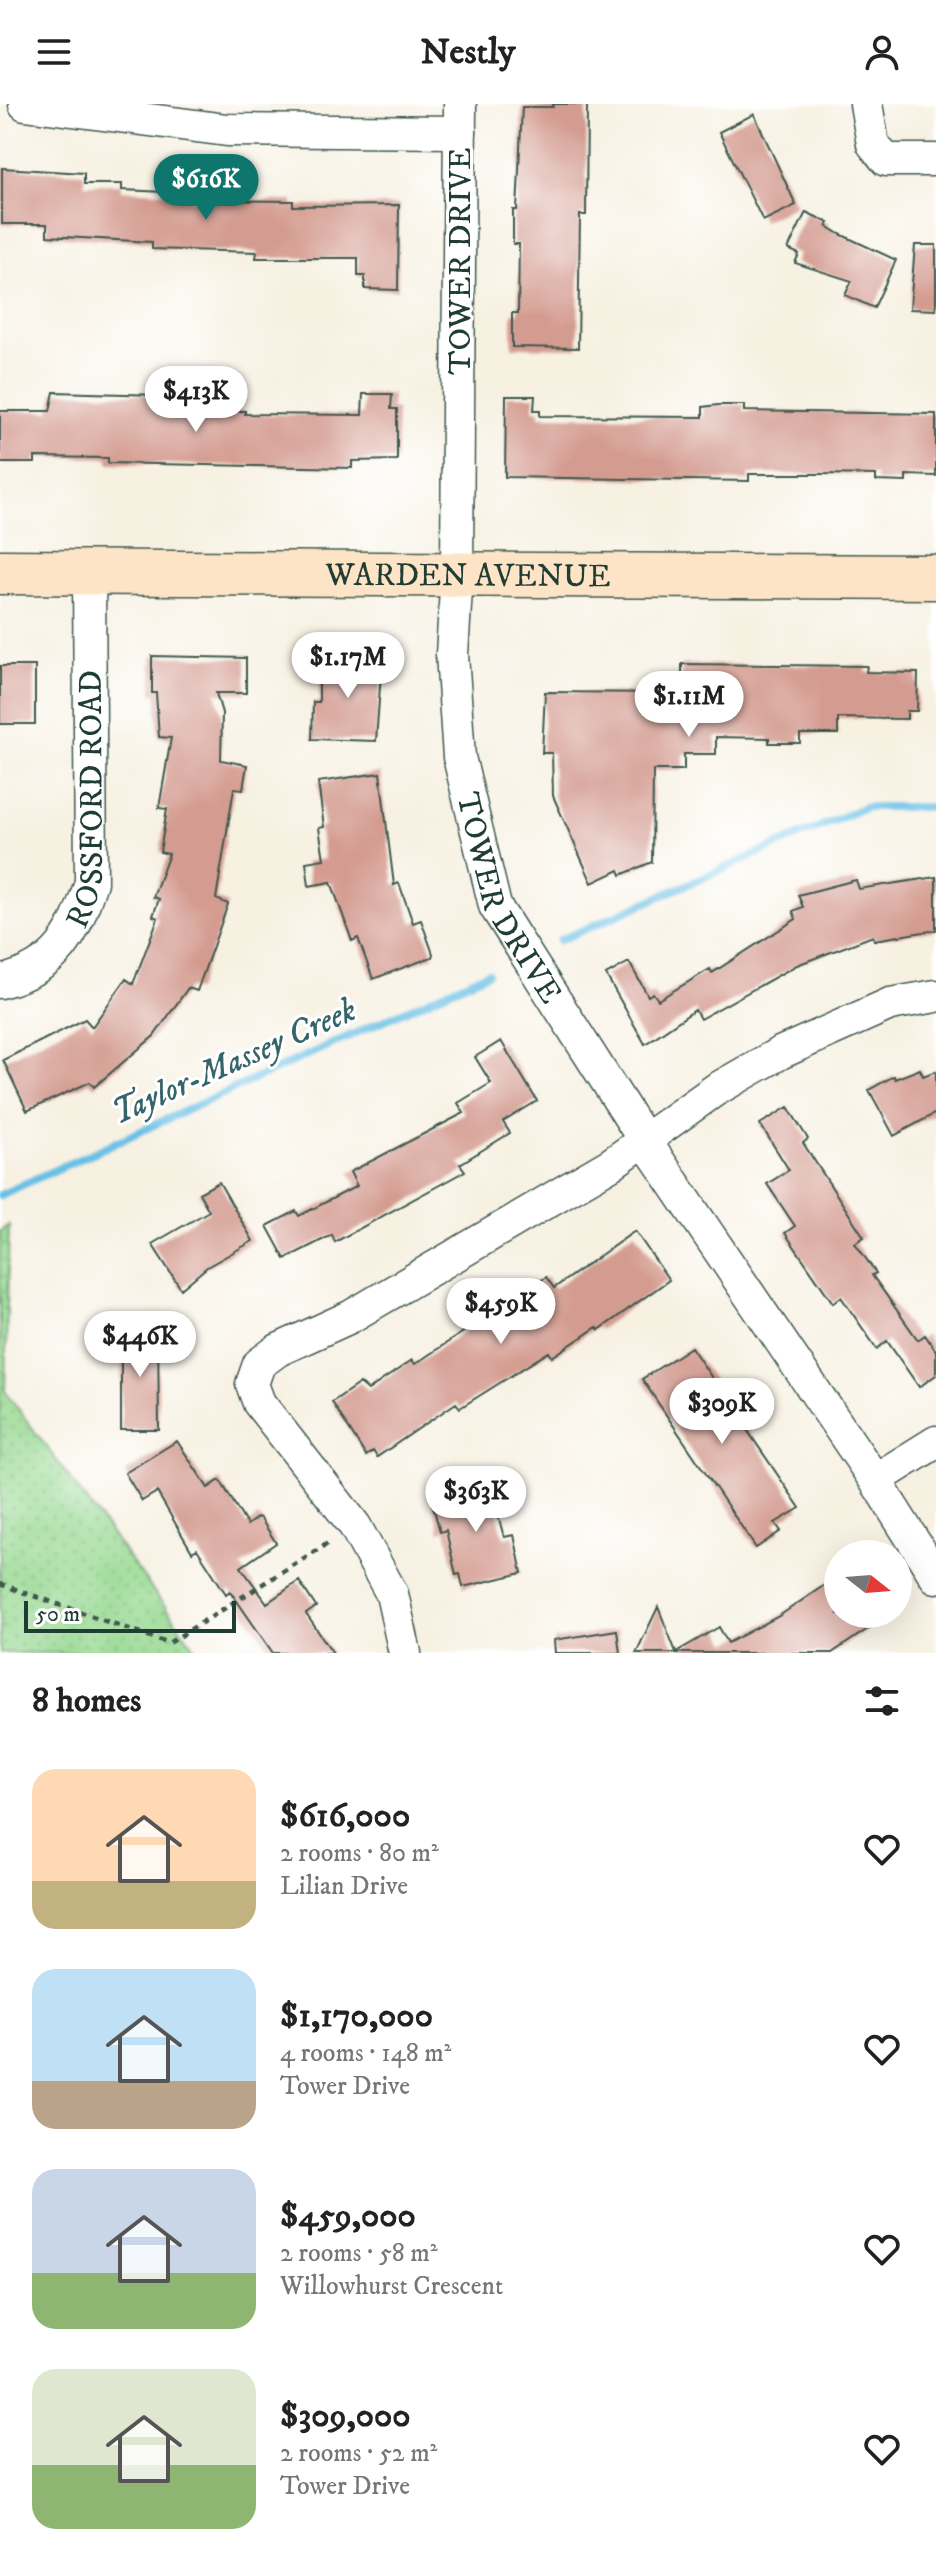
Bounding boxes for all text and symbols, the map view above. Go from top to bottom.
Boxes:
icon: menu [32,30,76,74]
text: Nestly [421,30,515,75]
icon: person [860,30,904,74]
street label: TOWER DRIVE [441,147,481,375]
pin: $616K [150,154,262,222]
text: $616K [172,163,240,196]
pin: $413K [140,366,252,434]
text: $413K [163,375,229,408]
street label: WARDEN AVENUE [324,556,611,597]
pin: $1.17M [283,632,413,700]
text: $1.17M [310,641,386,674]
street label: ROSSFORD ROAD [58,670,113,935]
pin: $1.11M [624,671,754,739]
text: $1.11M [653,680,725,713]
street label: TOWER DRIVE [446,789,570,1011]
water label: Taylor-Massey Creek [105,989,363,1135]
pin: $459K [445,1278,557,1346]
text: $459K [464,1287,538,1320]
pin: $446K [84,1311,196,1379]
text: $446K [102,1320,178,1353]
pin: $309K [666,1378,778,1446]
text: $309K [687,1387,757,1420]
pin: $363K [420,1466,532,1534]
text: $363K [443,1475,509,1508]
north arrow [824,1540,912,1628]
map controls [824,1540,912,1628]
scale bar [24,1597,236,1633]
text: 50 m [36,1601,80,1628]
icon: filters [860,1679,904,1723]
text: 8 homes [32,1680,141,1722]
text: $616,000 [280,1795,410,1837]
icon: home [96,1801,192,1897]
icon: heart [860,1827,904,1871]
text: 2 rooms · 80 m² [280,1837,439,1870]
text: Lilian Drive [280,1870,408,1903]
text: $1,170,000 [280,1995,433,2037]
icon: home [96,2001,192,2097]
icon: heart [860,2027,904,2071]
text: 4 rooms · 148 m² [280,2037,451,2070]
text: Tower Drive [280,2070,410,2103]
text: $459,000 [280,2195,416,2237]
icon: home [96,2201,192,2297]
icon: heart [860,2227,904,2271]
text: 2 rooms · 58 m² [280,2237,438,2270]
text: Willowhurst Crescent [280,2270,503,2303]
text: $309,000 [280,2395,411,2437]
icon: home [96,2401,192,2497]
icon: heart [860,2427,904,2471]
text: 2 rooms · 52 m² [280,2437,437,2470]
text: Tower Drive [280,2470,410,2503]

